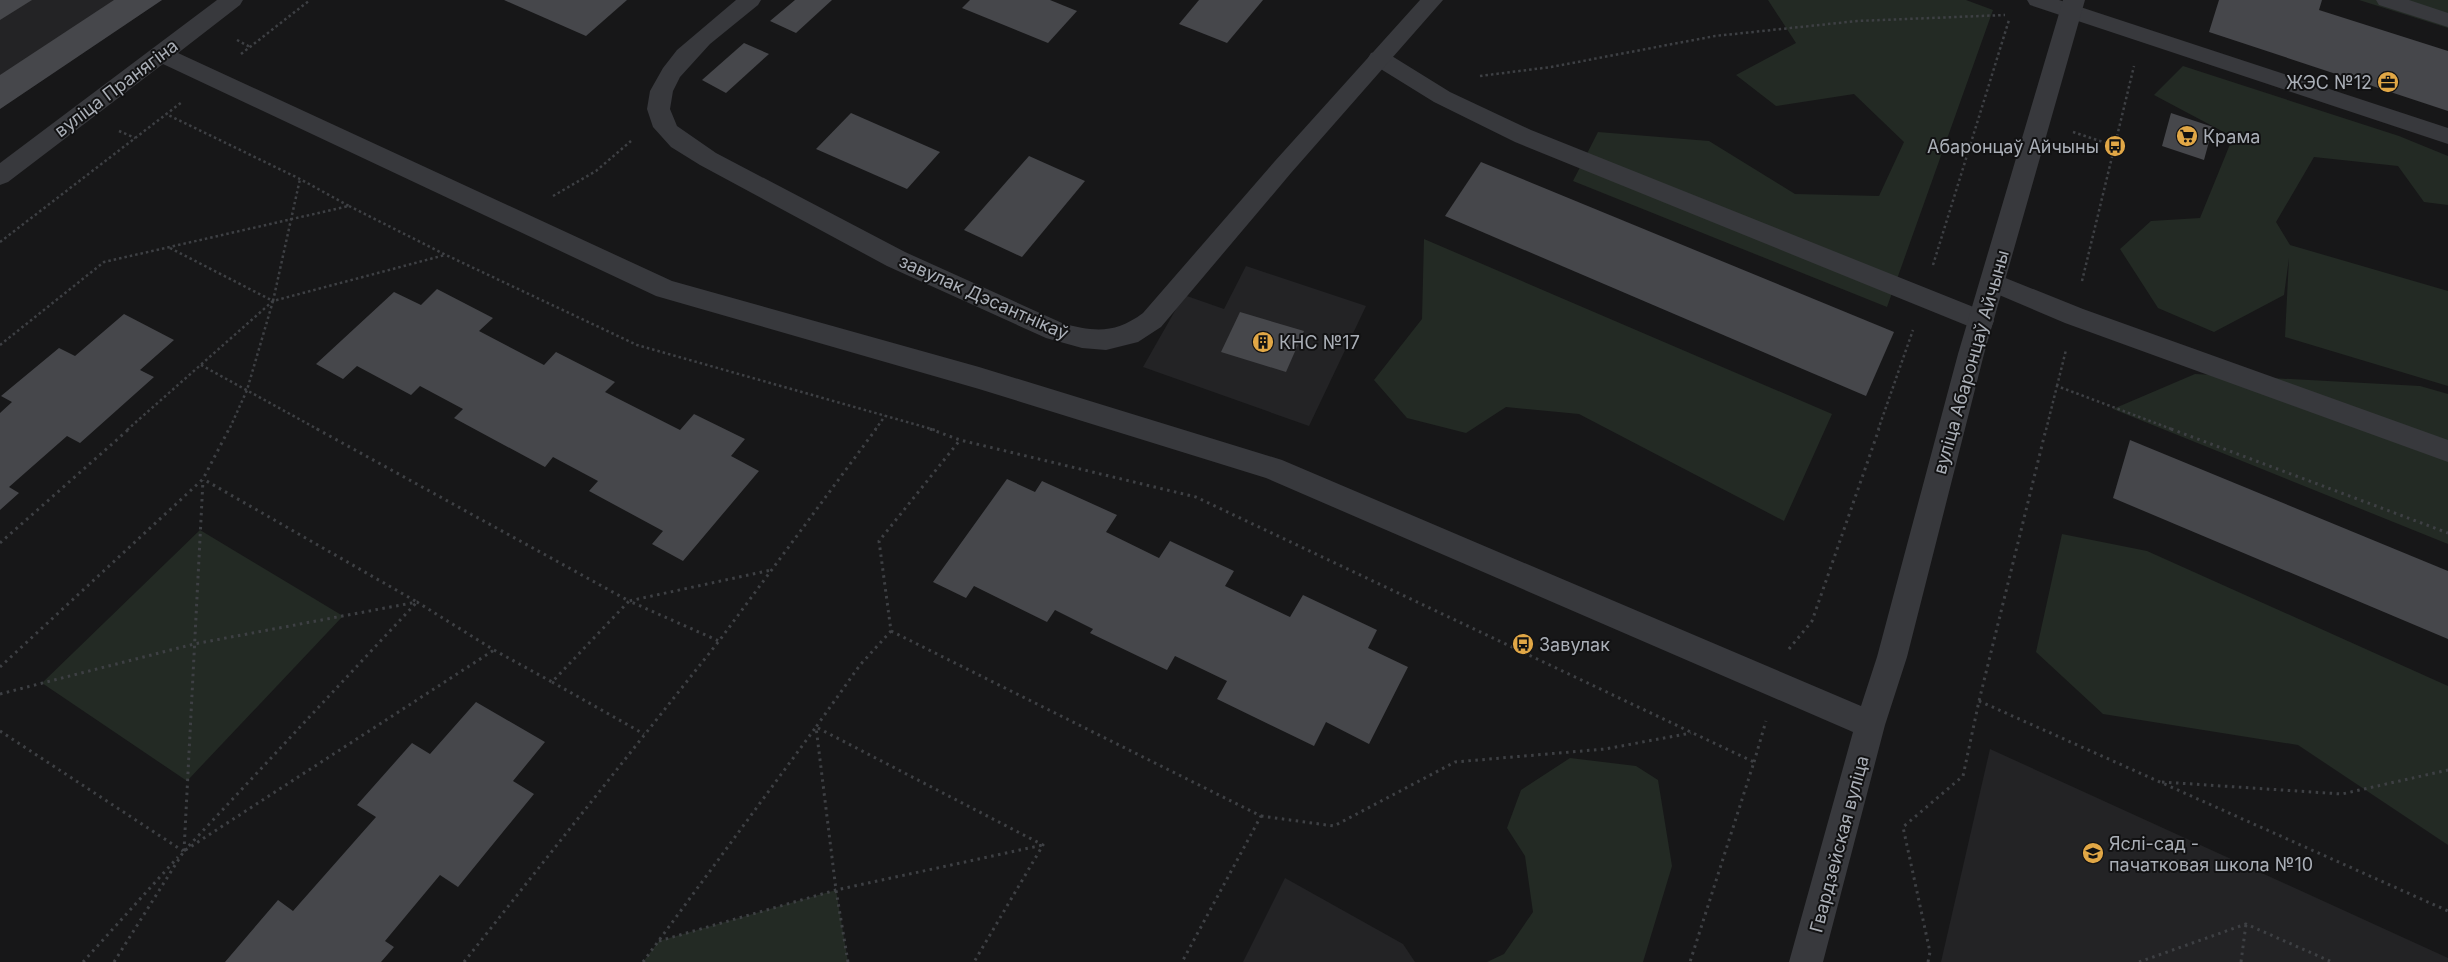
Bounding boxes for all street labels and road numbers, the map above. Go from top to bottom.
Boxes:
street label: вуліца Пранягіна [50,35,182,141]
street label: вуліца Абаронцаў Айчыны [1929,248,2013,476]
street label: завулак Дэсантнікаў [896,250,1072,344]
street label: Гвардзейская вуліца [1805,753,1873,935]

